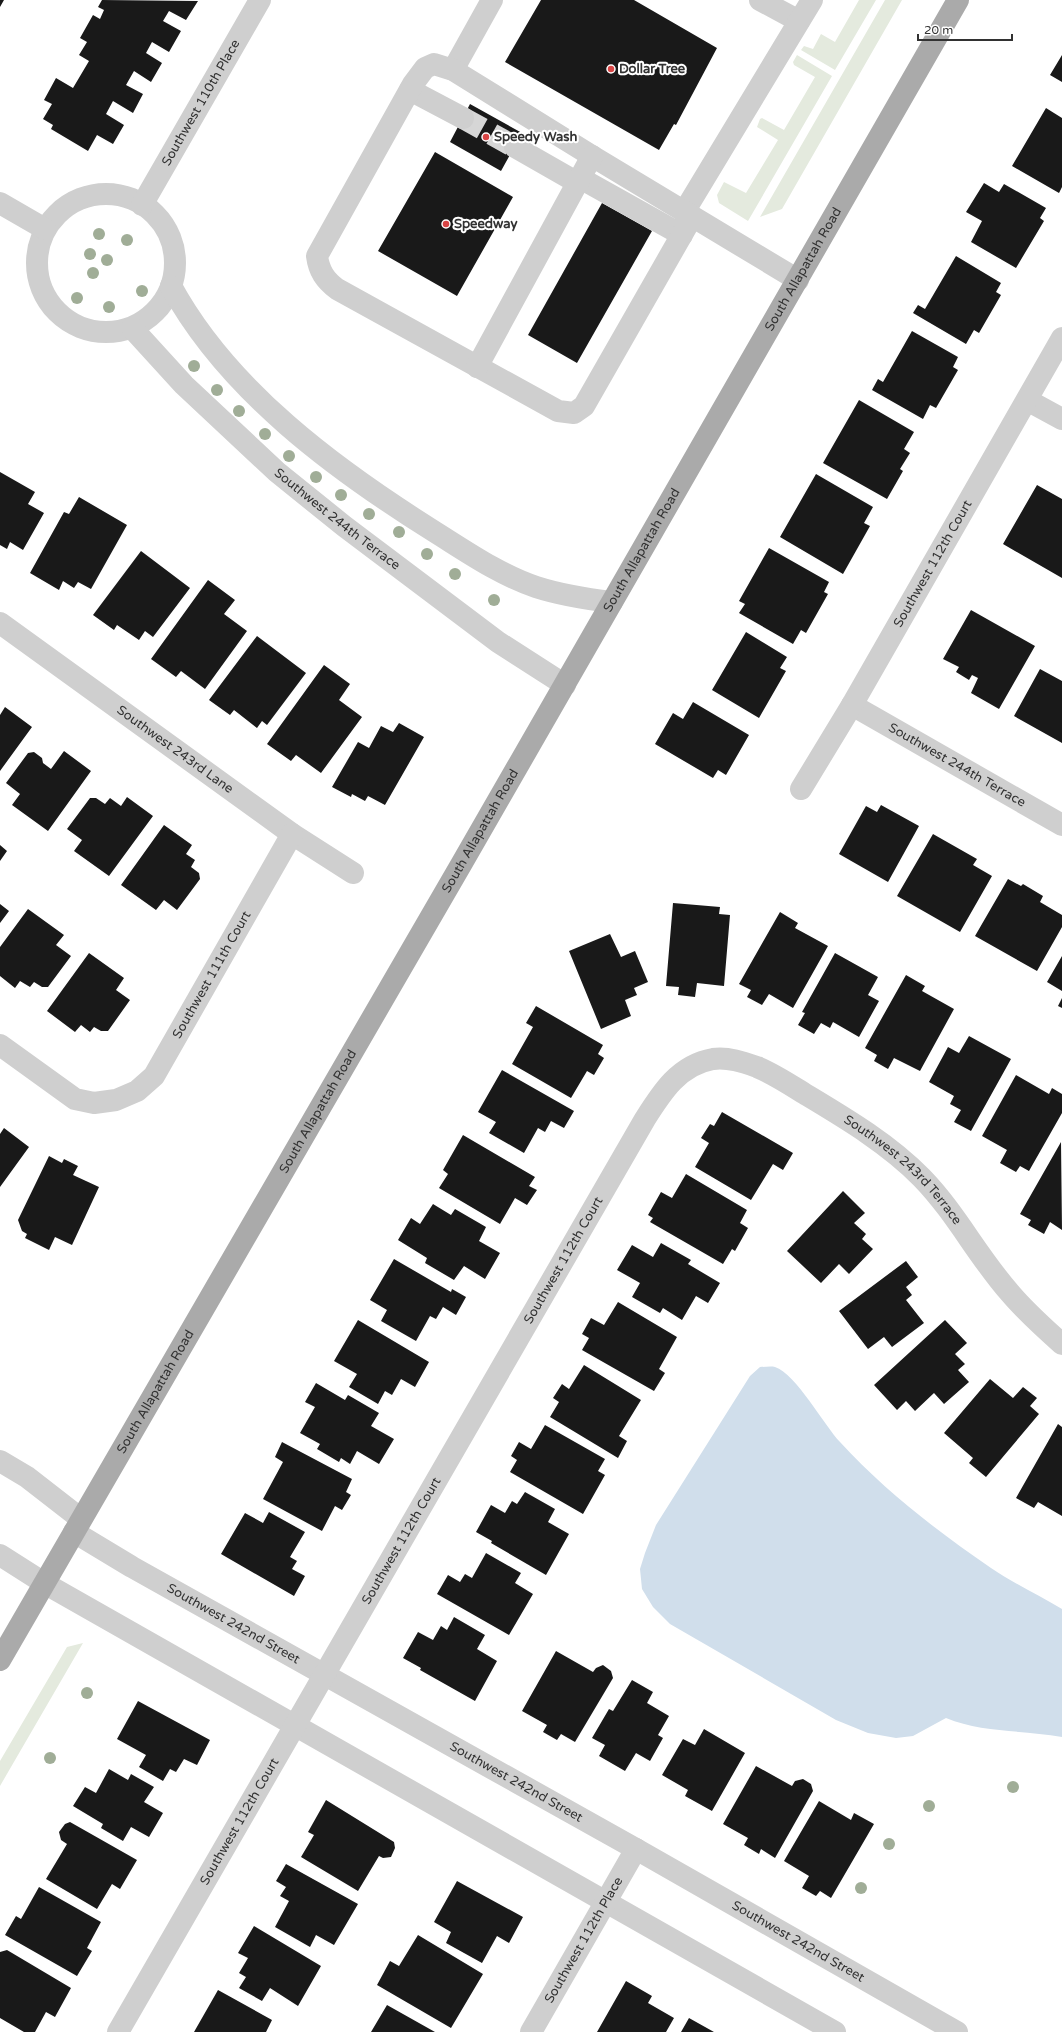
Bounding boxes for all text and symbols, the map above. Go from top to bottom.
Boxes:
scale bar [918,16,1012,42]
text: 20 m [924,23,953,37]
street label: Southwest 110th Place [158,37,243,169]
place label: Dollar Tree [619,61,686,77]
marker: Dollar Tree [606,64,616,74]
place label: Speedy Wash [494,129,578,145]
marker: Speedy Wash [481,132,491,142]
street label: South Allapattah Road [761,205,845,334]
place label: Speedway [454,216,517,232]
marker: Speedway [441,219,451,229]
street label: Southwest 244th Terrace [271,465,403,573]
street label: South Allapattah Road [600,485,684,615]
street label: Southwest 112th Court [890,497,976,630]
street label: Southwest 243rd Lane [114,702,236,797]
street label: Southwest 244th Terrace [886,720,1029,811]
street label: South Allapattah Road [438,766,522,896]
street label: Southwest 111th Court [169,908,254,1041]
street label: South Allapattah Road [276,1047,360,1176]
street label: Southwest 243rd Terrace [841,1112,965,1228]
street label: Southwest 112th Court [520,1194,606,1327]
street label: South Allapattah Road [113,1327,198,1456]
street label: Southwest 112th Court [358,1474,444,1607]
street label: Southwest 242nd Street [164,1580,303,1667]
street label: Southwest 242nd Street [447,1738,586,1826]
street label: Southwest 112th Court [197,1755,282,1888]
street label: Southwest 112th Place [541,1874,626,2006]
street label: Southwest 242nd Street [729,1897,867,1986]

